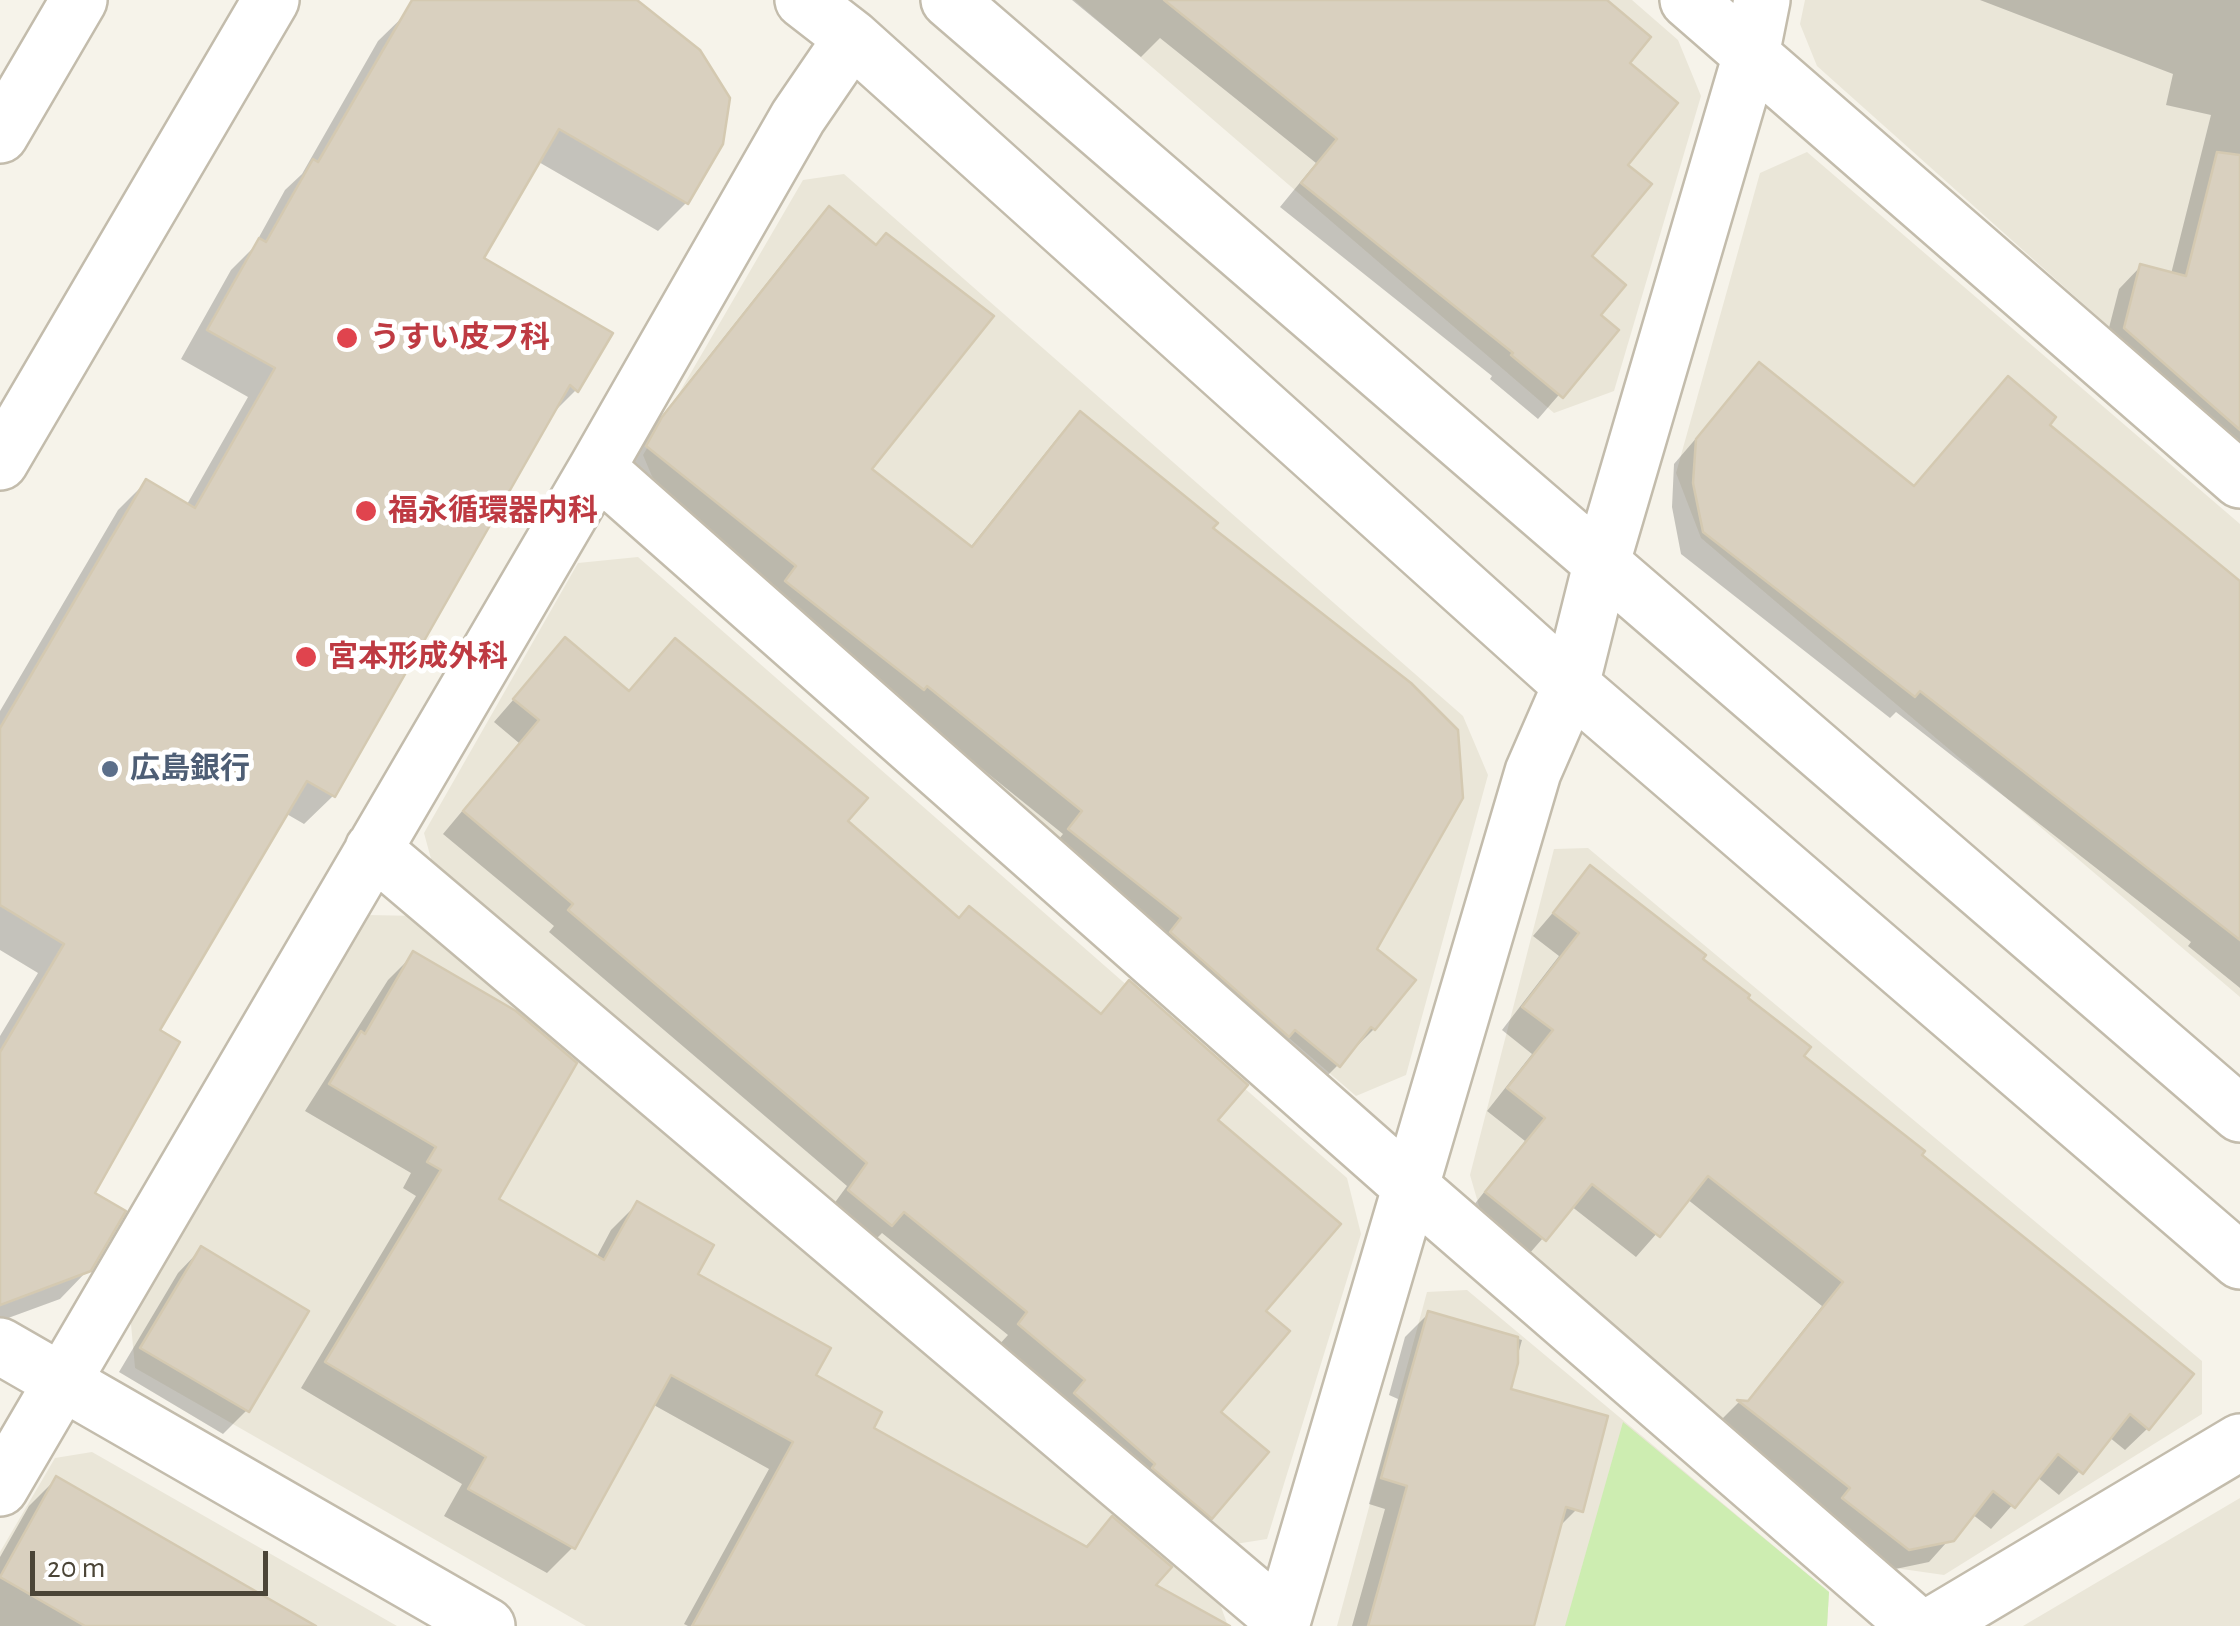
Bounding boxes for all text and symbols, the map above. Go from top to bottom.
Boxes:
place label: うすい皮フ科 [370,320,550,356]
marker: うすい皮フ科 [334,325,360,351]
place label: 福永循環器内科 [388,493,598,529]
marker: 福永循環器内科 [353,498,379,524]
place label: 宮本形成外科 [328,639,508,675]
marker: 宮本形成外科 [293,644,319,670]
place label: 広島銀行 [130,751,250,787]
marker: 広島銀行 [99,758,121,780]
scale bar [35,1531,272,1593]
text: 20 m [47,1553,105,1583]

